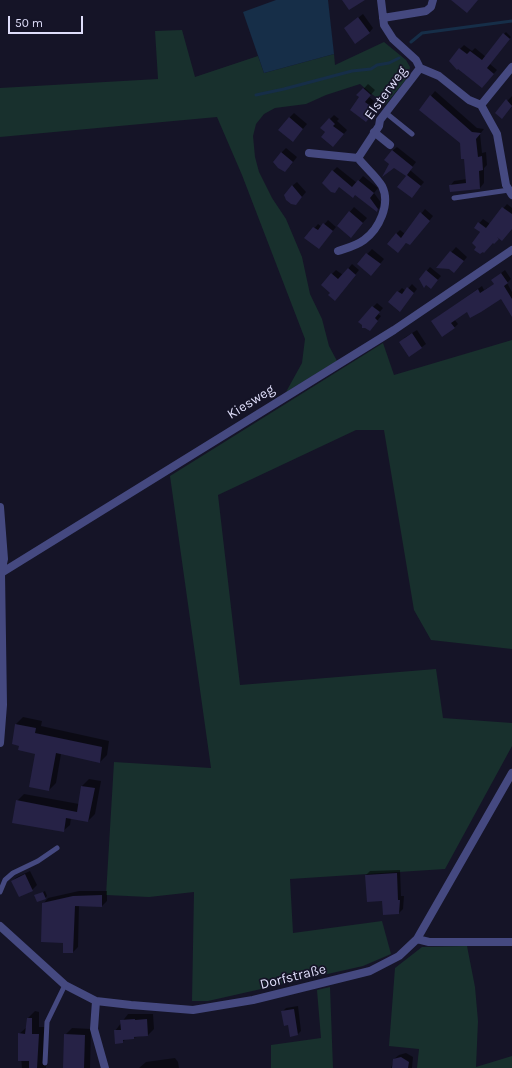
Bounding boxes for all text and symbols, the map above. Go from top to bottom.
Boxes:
scale bar [10,8,85,34]
text: 50 m [15,16,43,30]
street label: Elsterweg [361,63,411,123]
street label: Kiesweg [224,381,278,423]
street label: Dorfstraße [258,961,328,993]

